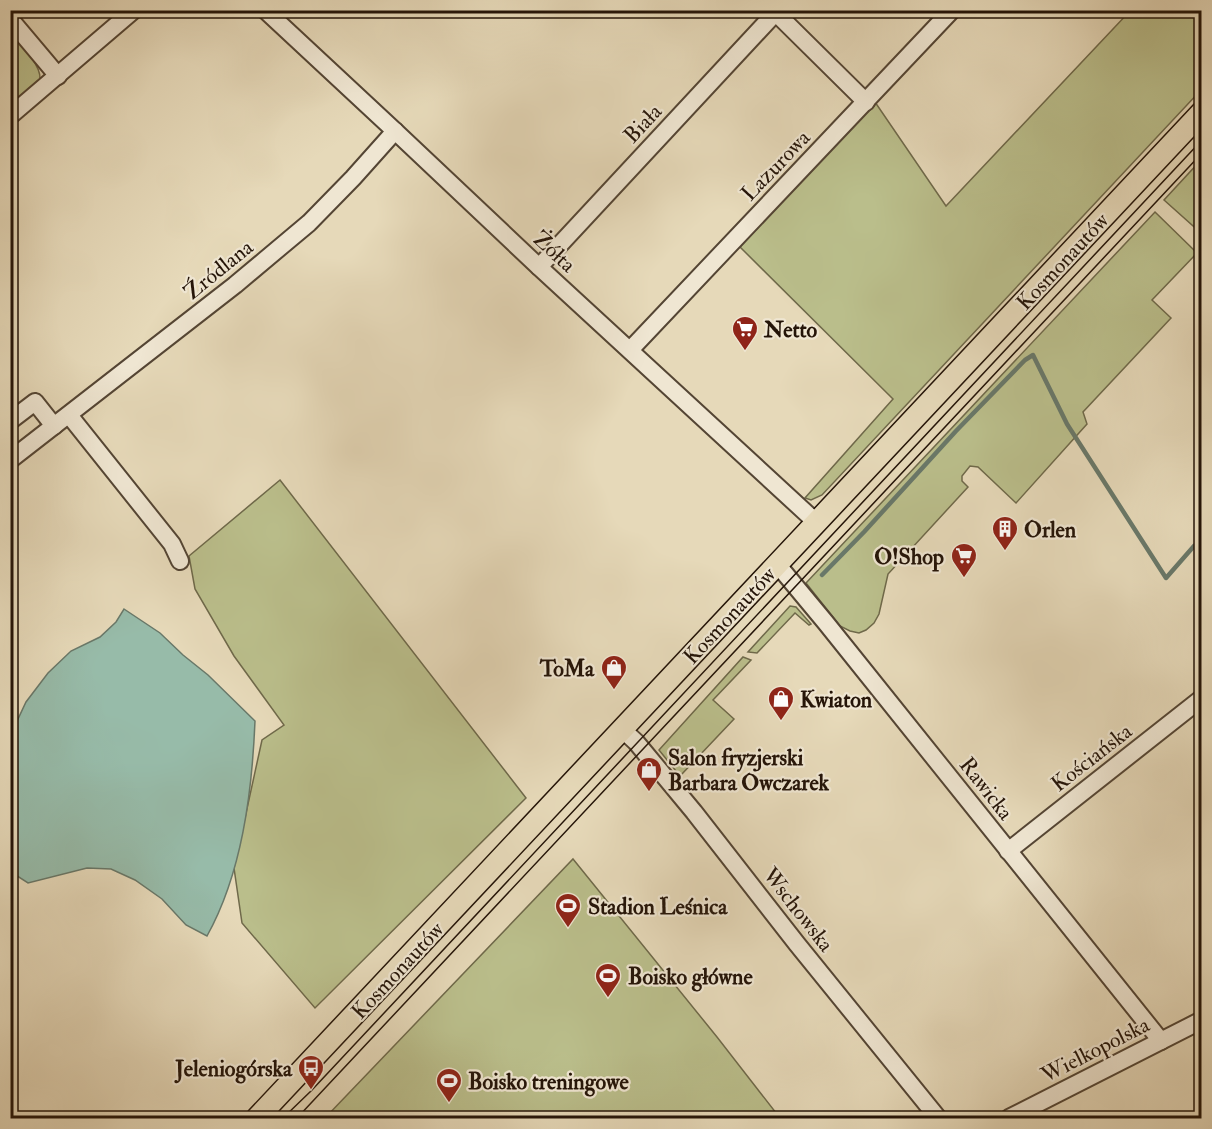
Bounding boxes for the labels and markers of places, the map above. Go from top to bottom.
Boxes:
supermarket icon: Netto [730,314,760,352]
place label: Netto [763,316,818,344]
building icon: Orlen [990,514,1020,552]
place label: Orlen [1024,516,1077,544]
supermarket icon: O!Shop [949,541,979,579]
place label: O!Shop [874,543,944,572]
shop icon: ToMa [599,653,629,691]
place label: ToMa [539,655,595,683]
shop icon: Kwiaton [766,684,796,722]
place label: Kwiaton [800,686,873,714]
place label: Salon fryzjerski Barbara Owczarek [668,744,830,797]
shop icon: Salon fryzjerski Barbara Owczarek [634,755,664,793]
sports icon: Stadion Leśnica [553,891,583,929]
place label: Stadion Leśnica [588,893,728,921]
sports icon: Boisko główne [593,961,623,999]
place label: Boisko główne [628,963,753,992]
bus stop icon: Jeleniogórska [296,1053,326,1091]
place label: Jeleniogórska [174,1055,293,1084]
sports icon: Boisko treningowe [434,1066,464,1104]
place label: Boisko treningowe [468,1068,629,1097]

